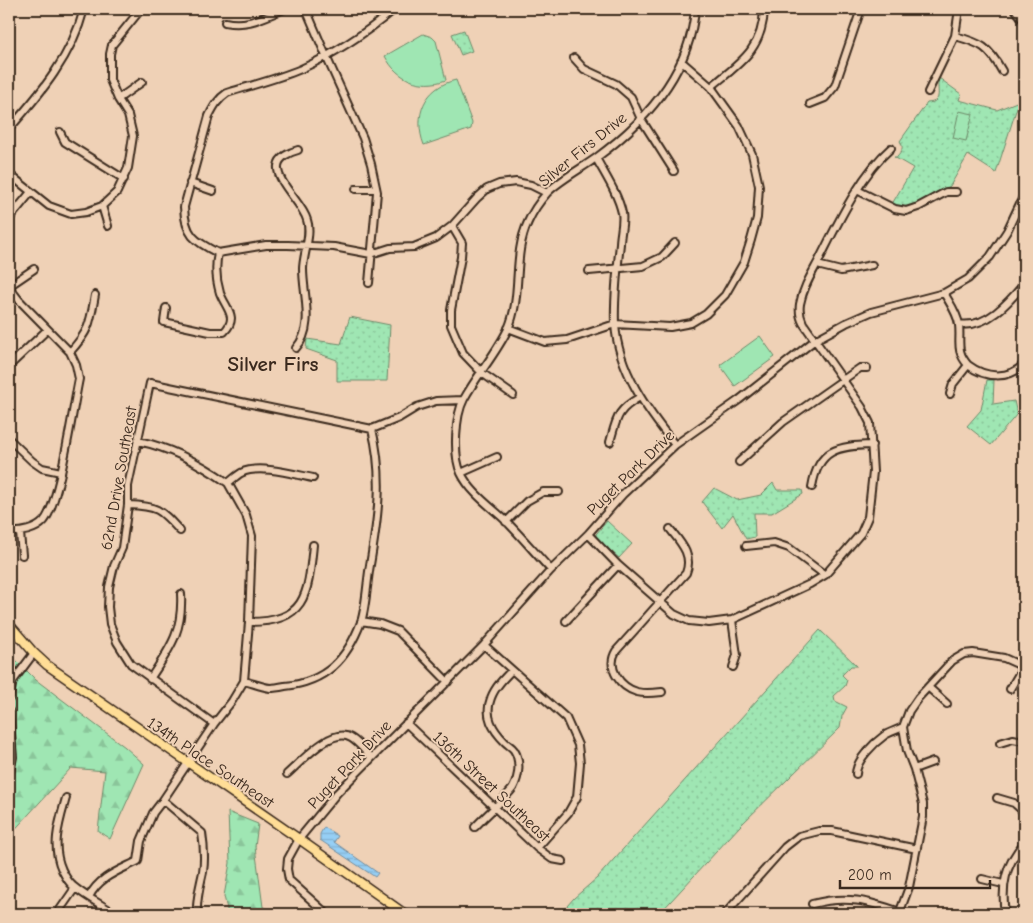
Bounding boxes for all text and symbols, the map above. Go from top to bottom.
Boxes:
street label: Silver Firs Drive [535,109,630,191]
district label: Silver Firs [227,352,319,376]
street label: 62nd Drive Southeast [97,404,141,551]
street label: Puget Park Drive [583,427,678,519]
street label: 134th Place Southeast [144,714,277,812]
street label: Puget Park Drive [304,717,395,812]
street label: 136th Street Southeast [429,728,554,846]
scale bar [840,858,990,890]
text: 200 m [848,866,892,884]

